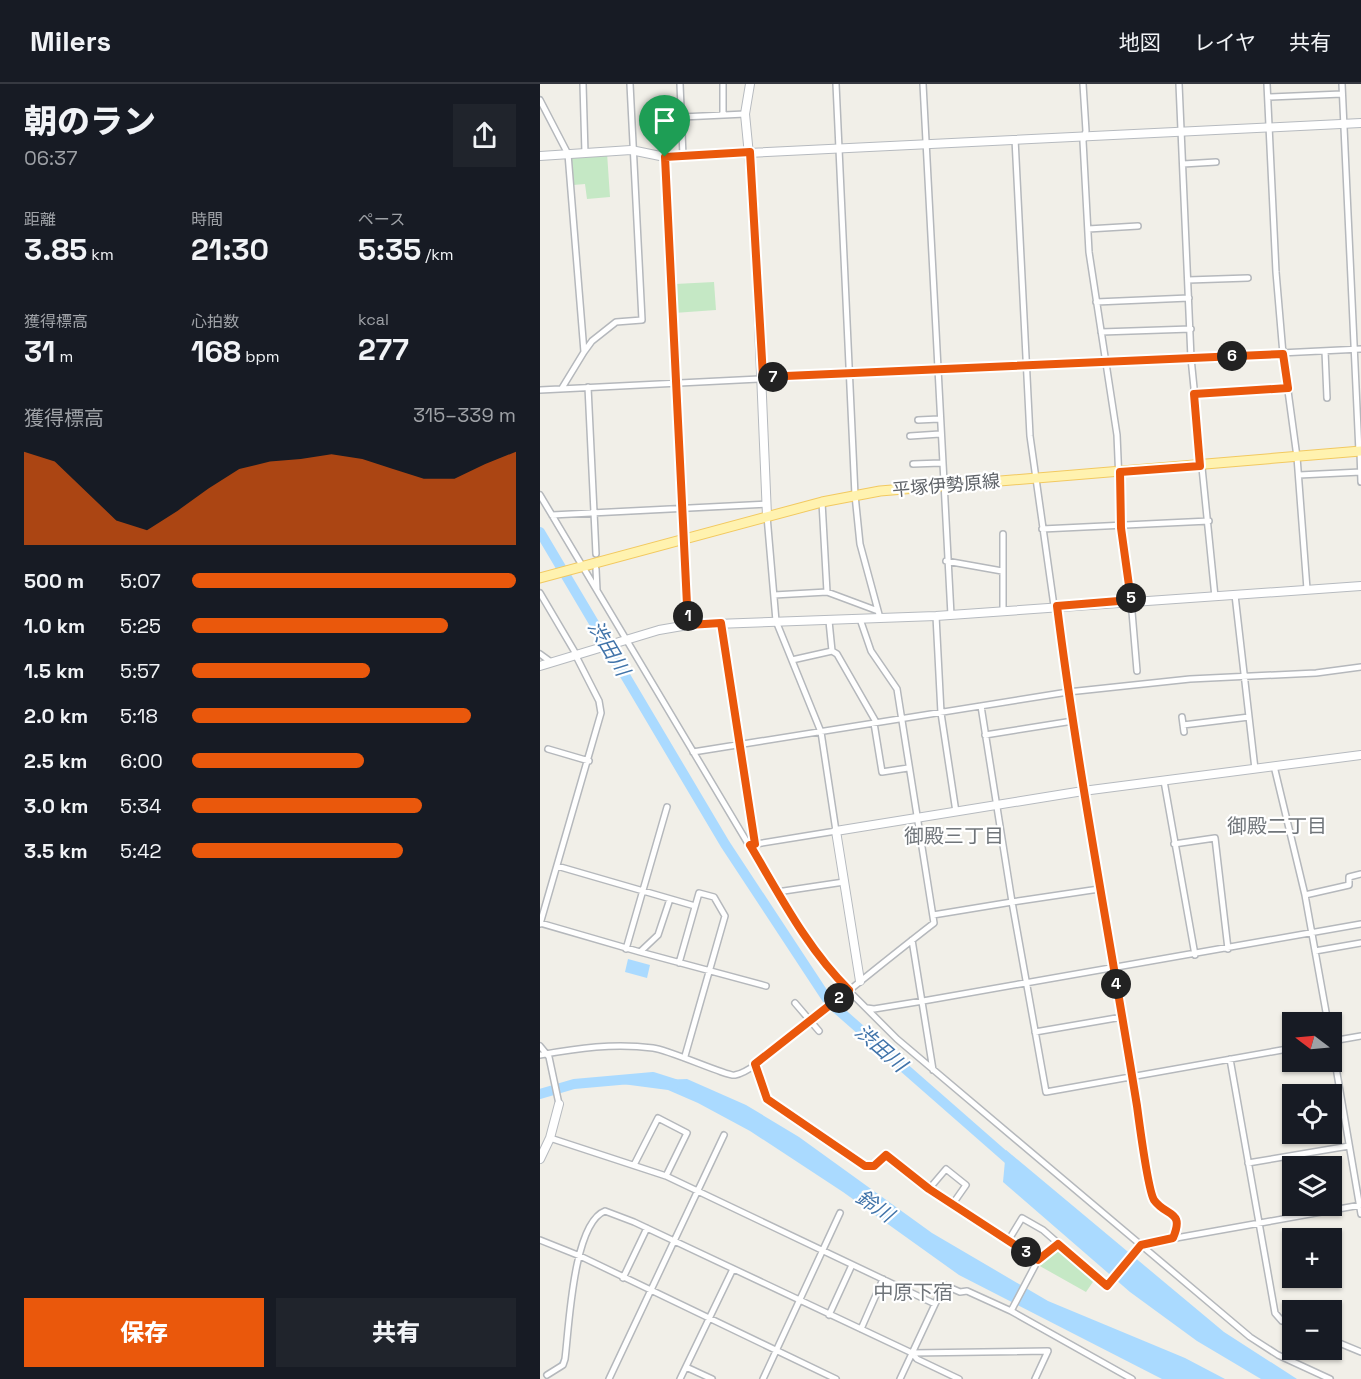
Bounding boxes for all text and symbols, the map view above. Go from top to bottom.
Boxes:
text: Milers [30,23,111,59]
text: 地図 [1119,29,1161,56]
text: レイヤ [1194,29,1256,56]
text: 共有 [1289,29,1331,56]
pin [639,95,690,157]
text: 朝のラン [24,101,156,143]
button: share [453,104,516,167]
icon: arrive [648,104,681,137]
text: 06:37 [24,145,77,171]
text: 距離 [24,209,56,230]
text: 時間 [191,209,223,230]
text: ペース [358,209,405,230]
text: 3.85 [24,230,87,269]
text: 21:30 [191,230,269,269]
text: 5:35 [358,230,421,269]
text: km [87,244,114,265]
text: /km [421,244,454,265]
text: kcal [358,309,389,330]
text: 獲得標高 [24,311,88,332]
text: 心拍数 [191,311,239,332]
text: 277 [358,330,409,369]
text: 31 [24,332,55,371]
text: 168 [191,332,241,371]
pin: 6 [1217,341,1247,371]
text: 6 [1227,345,1237,366]
text: m [55,346,73,367]
text: bpm [241,346,280,367]
pin: 7 [758,362,788,392]
text: 7 [769,366,777,387]
text: 315–339 m [413,402,516,428]
text: 獲得標高 [24,405,104,431]
street label: 平塚伊勢原線 [891,469,1001,501]
text: 500 m [24,568,84,594]
text: 5:07 [120,568,161,594]
pin: 5 [1116,583,1146,613]
text: 5 [1126,587,1136,608]
pin: 1 [673,601,703,631]
text: 1 [684,605,692,626]
text: 1.0 km [24,613,85,639]
text: 5:25 [120,613,161,639]
water label: 渋田川 [582,616,637,682]
text: 1.5 km [24,658,84,684]
text: 5:57 [120,658,160,684]
text: 2.0 km [24,703,88,729]
text: 5:18 [120,703,158,729]
text: 2.5 km [24,748,87,774]
text: 6:00 [120,748,163,774]
text: 3.0 km [24,793,88,819]
text: 5:34 [120,793,162,819]
district label: 御殿二丁目 [1227,813,1327,839]
district label: 御殿三丁目 [904,823,1004,849]
text: 3.5 km [24,838,88,864]
text: 5:42 [120,838,162,864]
pin: 4 [1101,969,1131,999]
text: 4 [1111,973,1121,994]
pin: 2 [824,983,854,1013]
text: 2 [834,987,844,1008]
north arrow [1282,1012,1342,1072]
map controls [1282,1012,1342,1360]
water label: 渋田川 [850,1019,914,1079]
button: locate [1282,1084,1342,1144]
button: layers [1282,1156,1342,1216]
water label: 鈴川 [851,1184,901,1229]
button: + [1282,1228,1342,1288]
pin: 3 [1011,1237,1041,1267]
text: 3 [1021,1241,1031,1262]
district label: 中原下宿 [873,1279,953,1305]
button: 保存 [24,1298,264,1367]
button: 共有 [276,1298,516,1367]
button: − [1282,1300,1342,1360]

